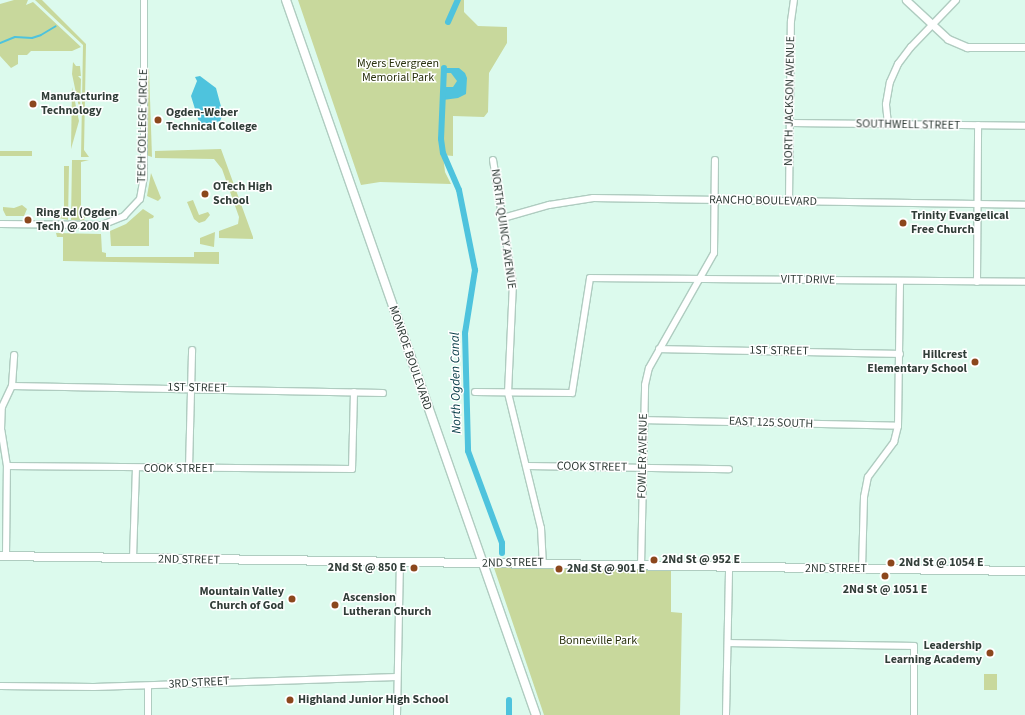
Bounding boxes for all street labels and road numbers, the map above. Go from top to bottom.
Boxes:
street label: NORTH JACKSON AVENUE [782,36,798,166]
street label: TECH COLLEGE CIRCLE [135,69,151,183]
street label: SOUTHWELL STREET [856,117,960,133]
street label: NORTH QUINCY AVENUE [487,168,519,290]
street label: RANCHO BOULEVARD [709,193,817,209]
street label: VITT DRIVE [781,272,835,288]
street label: MONROE BOULEVARD [385,304,435,412]
street label: 1ST STREET [749,343,809,359]
street label: 1ST STREET [167,380,227,396]
street label: FOWLER AVENUE [635,413,651,499]
street label: EAST 125 SOUTH [729,414,813,432]
street label: COOK STREET [557,459,627,475]
street label: COOK STREET [144,462,214,476]
street label: 2ND STREET [158,552,220,568]
street label: 2ND STREET [482,555,544,571]
street label: 2ND STREET [805,562,867,576]
street label: 3RD STREET [168,674,230,692]

